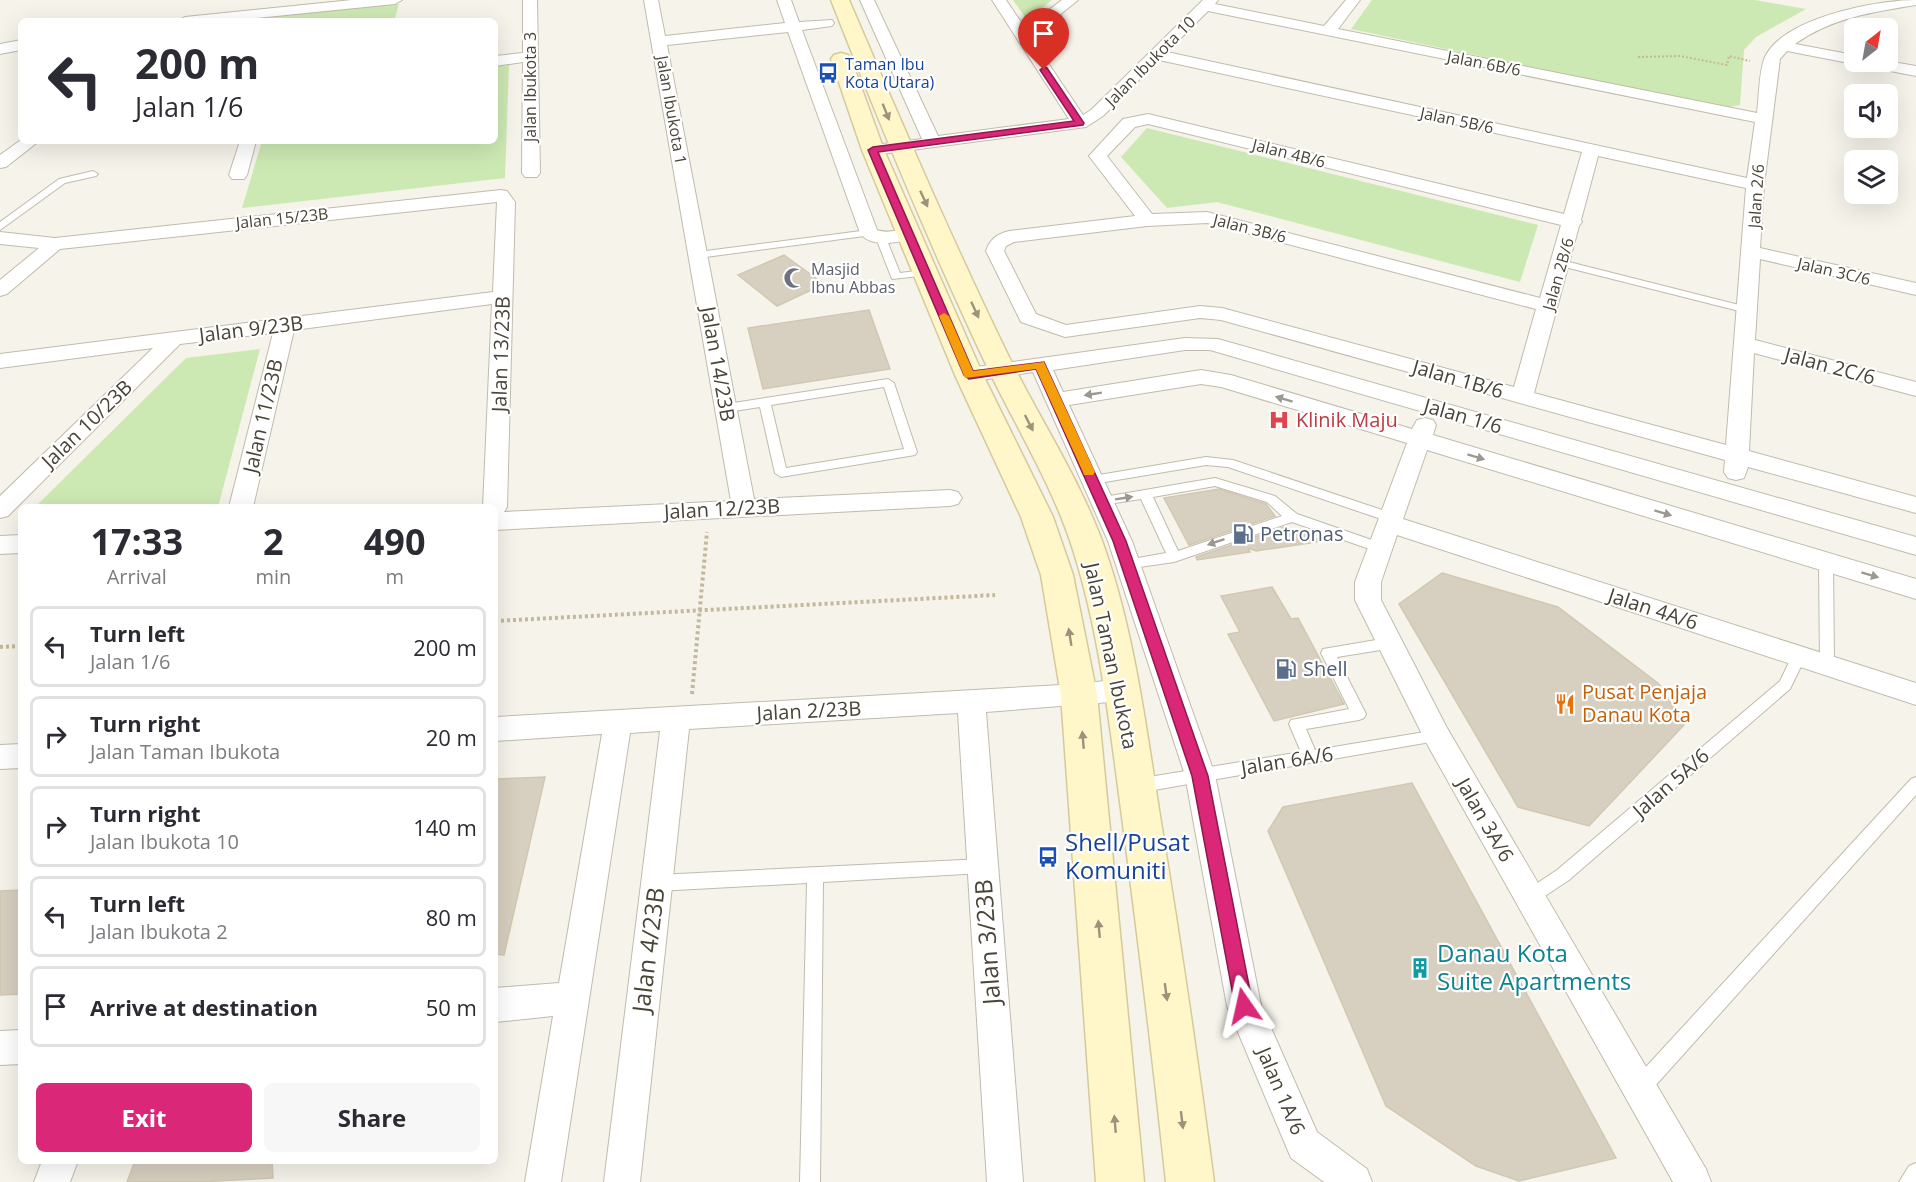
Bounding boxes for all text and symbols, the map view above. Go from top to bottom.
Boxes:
pin [1018,8,1069,70]
street label: Jalan Ibukota 10 [1099,11,1200,112]
icon: arrive [1027,17,1060,50]
north arrow [1844,18,1898,72]
map controls [1844,18,1898,204]
street label: Jalan Ibukota 3 [519,32,541,144]
text: 200 m [135,34,259,91]
icon: left [36,42,114,120]
street label: Jalan 6B/6 [1443,45,1523,81]
street label: Jalan Ibukota 1 [651,52,692,166]
place label: Taman Ibu Kota (Utara) [845,53,935,93]
bus stop icon: Taman Ibu Kota (Utara) [816,61,840,85]
button: sound [1844,84,1898,138]
text: Jalan 1/6 [135,88,243,125]
street label: Jalan 5B/6 [1416,101,1496,139]
one-way arrow [881,104,891,122]
street label: Jalan 4B/6 [1248,133,1328,173]
button: layers [1844,150,1898,204]
street label: Jalan 2/6 [1743,163,1769,231]
one-way arrow [919,191,929,209]
street label: Jalan 15/23B [233,202,329,234]
street label: Jalan 3B/6 [1209,208,1289,248]
street label: Jalan 2B/6 [1537,235,1579,315]
street label: Jalan 3C/6 [1793,251,1873,290]
place label: Masjid Ibnu Abbas [811,258,895,298]
mosque icon: Masjid Ibnu Abbas [782,266,806,290]
street label: Jalan 13/23B [485,295,516,414]
one-way arrow [970,301,979,318]
street label: Jalan 14/23B [695,302,742,423]
street label: Jalan 9/23B [195,309,305,349]
street label: Jalan 2C/6 [1780,340,1879,391]
street label: Jalan 1B/6 [1408,352,1507,404]
street label: Jalan 11/23B [236,356,289,477]
street label: Jalan 10/23B [34,374,138,475]
one-way arrow [1083,390,1102,399]
street label: Jalan 1/6 [1419,391,1505,440]
one-way arrow [1275,394,1293,403]
place label: Klinik Maju [1296,406,1398,433]
hospital icon: Klinik Maju [1267,408,1291,432]
one-way arrow [1024,414,1034,431]
one-way arrow [1467,453,1485,462]
street label: Jalan 12/23B [661,492,781,525]
one-way arrow [1115,493,1134,502]
one-way arrow [1654,509,1672,518]
text: 17:33 [90,517,183,566]
text: 2 [263,517,284,566]
text: 490 [364,517,426,566]
place label: Petronas [1260,520,1344,547]
fuel station icon: Petronas [1231,522,1255,546]
one-way arrow [1207,538,1225,548]
street label: Jalan Taman Ibukota [1078,558,1144,752]
text: Arrival [107,563,167,590]
text: min [255,563,291,590]
text: m [385,563,404,590]
one-way arrow [1861,571,1879,580]
street label: Jalan 4A/6 [1603,581,1702,636]
text: Turn left [90,618,185,648]
one-way arrow [1065,628,1074,647]
icon: left [39,630,72,663]
text: 200 m [413,632,477,662]
text: Jalan 1/6 [90,648,170,675]
place label: Shell [1303,655,1348,682]
fuel station icon: Shell [1274,657,1298,681]
place label: Pusat Penjaja Danau Kota [1582,678,1707,728]
restaurant icon: Pusat Penjaja Danau Kota [1553,692,1577,716]
street label: Jalan 2/23B [754,694,862,727]
text: Turn right [90,708,201,738]
icon: right [39,720,72,753]
text: 20 m [426,722,477,752]
one-way arrow [1078,730,1088,749]
text: Jalan Taman Ibukota [90,738,280,765]
street label: Jalan 6A/6 [1237,740,1335,781]
street label: Jalan 5A/6 [1625,742,1715,825]
street label: Jalan 3A/6 [1449,771,1520,867]
text: Turn right [90,798,201,828]
icon: right [39,810,72,843]
text: 140 m [413,812,477,842]
place label: Shell/Pusat Komuniti [1065,825,1190,886]
text: Jalan Ibukota 10 [90,828,239,855]
bus stop icon: Shell/Pusat Komuniti [1036,845,1060,869]
street label: Jalan 3/23B [966,878,1007,1008]
street label: Jalan 4/23B [623,885,672,1016]
text: Turn left [90,888,185,918]
icon: left [39,900,72,933]
text: 80 m [426,902,477,932]
text: Jalan Ibukota 2 [90,918,228,945]
one-way arrow [1094,920,1104,939]
place label: Danau Kota Suite Apartments [1437,936,1631,997]
building icon: Danau Kota Suite Apartments [1408,956,1432,980]
position arrow [1212,974,1276,1038]
one-way arrow [1162,983,1171,1002]
icon: arrive [39,990,72,1023]
text: Arrive at destination [90,992,318,1022]
text: 50 m [426,992,477,1022]
street label: Jalan 1A/6 [1250,1041,1312,1139]
button: Exit [36,1083,252,1152]
button: Share [264,1083,480,1152]
one-way arrow [1178,1111,1187,1130]
one-way arrow [1110,1114,1120,1133]

